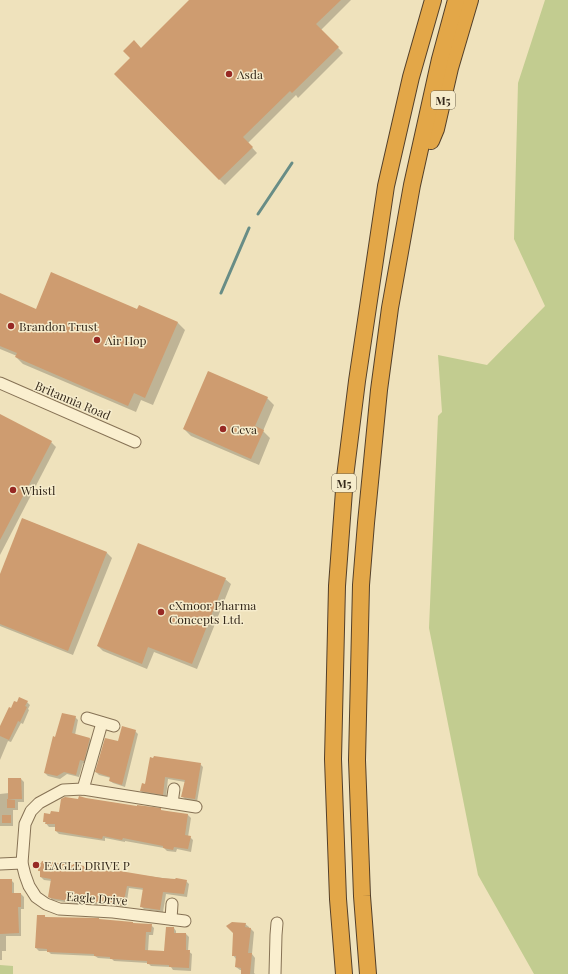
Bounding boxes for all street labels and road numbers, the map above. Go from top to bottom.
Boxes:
road number: M5 [431,91,455,109]
street label: Britannia Road [33,377,113,423]
road number: M5 [332,474,356,492]
street label: Eagle Drive [66,888,128,908]

